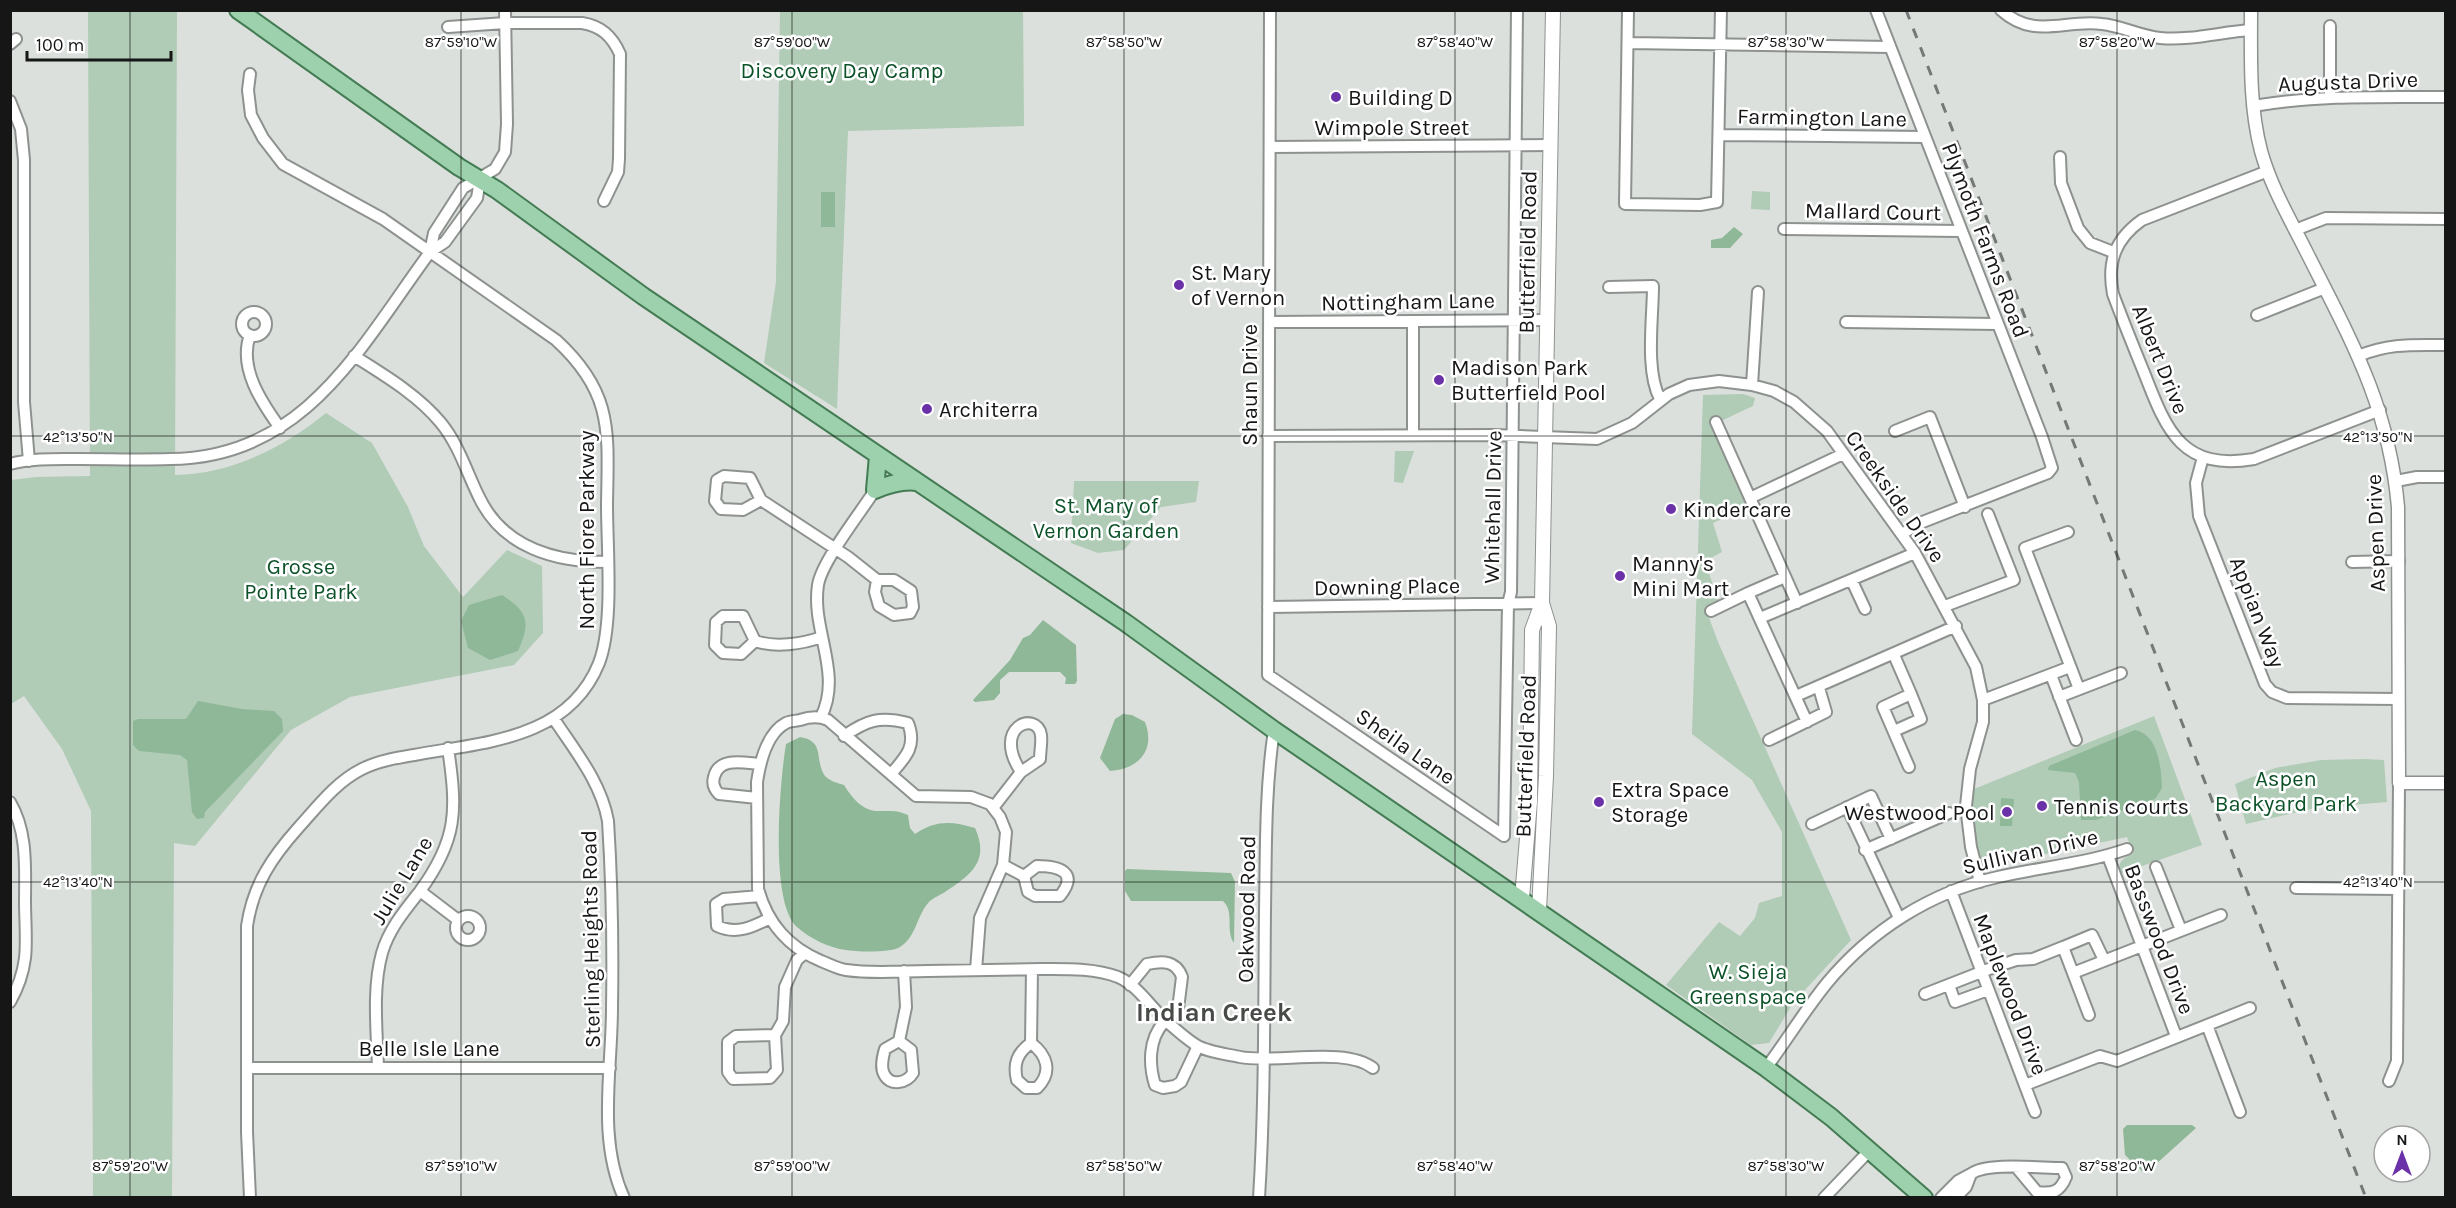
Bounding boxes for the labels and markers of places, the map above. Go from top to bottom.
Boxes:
place label: Building D [1348,85,1453,111]
marker: Building D [1329,90,1343,104]
place label: St. Mary of Vernon [1191,260,1285,311]
marker: St. Mary of Vernon [1172,278,1186,292]
place label: Madison Park Butterfield Pool [1451,355,1606,406]
marker: Madison Park Butterfield Pool [1432,373,1446,387]
place label: Architerra [939,397,1038,423]
marker: Architerra [920,402,934,416]
place label: Kindercare [1683,497,1791,523]
marker: Kindercare [1664,502,1678,516]
place label: Manny's Mini Mart [1632,551,1729,602]
marker: Manny's Mini Mart [1613,569,1627,583]
place label: Extra Space Storage [1611,777,1729,828]
place label: Tennis courts [2054,794,2189,820]
marker: Extra Space Storage [1592,795,1606,809]
marker: Tennis courts [2035,799,2049,813]
place label: Westwood Pool [1844,800,1995,826]
marker: Westwood Pool [2000,805,2014,819]

